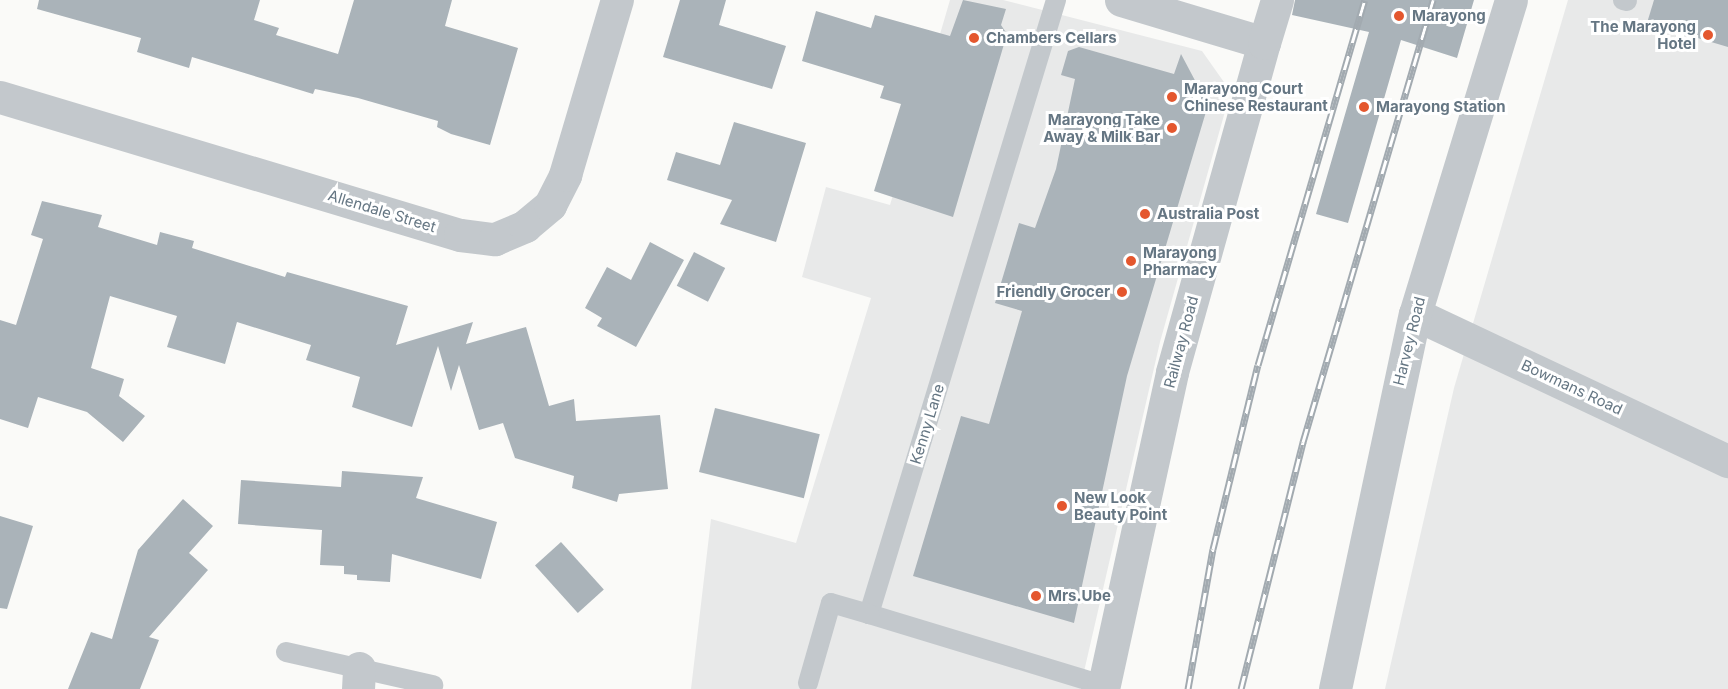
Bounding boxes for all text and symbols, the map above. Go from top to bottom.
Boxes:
marker: Marayong [1390,7,1408,25]
place label: Marayong [1412,7,1486,25]
place label: The Marayong Hotel [1590,17,1696,52]
marker: The Marayong Hotel [1701,28,1715,42]
place label: Chambers Cellars [986,29,1117,47]
marker: Chambers Cellars [967,31,981,45]
place label: Marayong Court Chinese Restaurant [1184,79,1328,114]
marker: Marayong Court Chinese Restaurant [1165,90,1179,104]
place label: Marayong Station [1376,98,1506,116]
marker: Marayong Station [1357,100,1371,114]
place label: Marayong Take Away & Milk Bar [1043,110,1160,145]
marker: Marayong Take Away & Milk Bar [1165,121,1179,135]
street label: Allendale Street [326,186,438,236]
place label: Australia Post [1157,205,1259,223]
marker: Australia Post [1138,207,1152,221]
place label: Marayong Pharmacy [1143,243,1217,278]
marker: Marayong Pharmacy [1124,254,1138,268]
place label: Friendly Grocer [997,283,1110,301]
marker: Friendly Grocer [1115,285,1129,299]
street label: Railway Road [1160,294,1202,390]
street label: Harvey Road [1389,295,1429,387]
street label: Bowmans Road [1519,356,1625,418]
street label: Kenny Lane [906,382,948,466]
place label: New Look Beauty Point [1074,488,1167,523]
marker: New Look Beauty Point [1055,499,1069,513]
place label: Mrs.Ube [1048,587,1111,605]
marker: Mrs.Ube [1029,589,1043,603]

